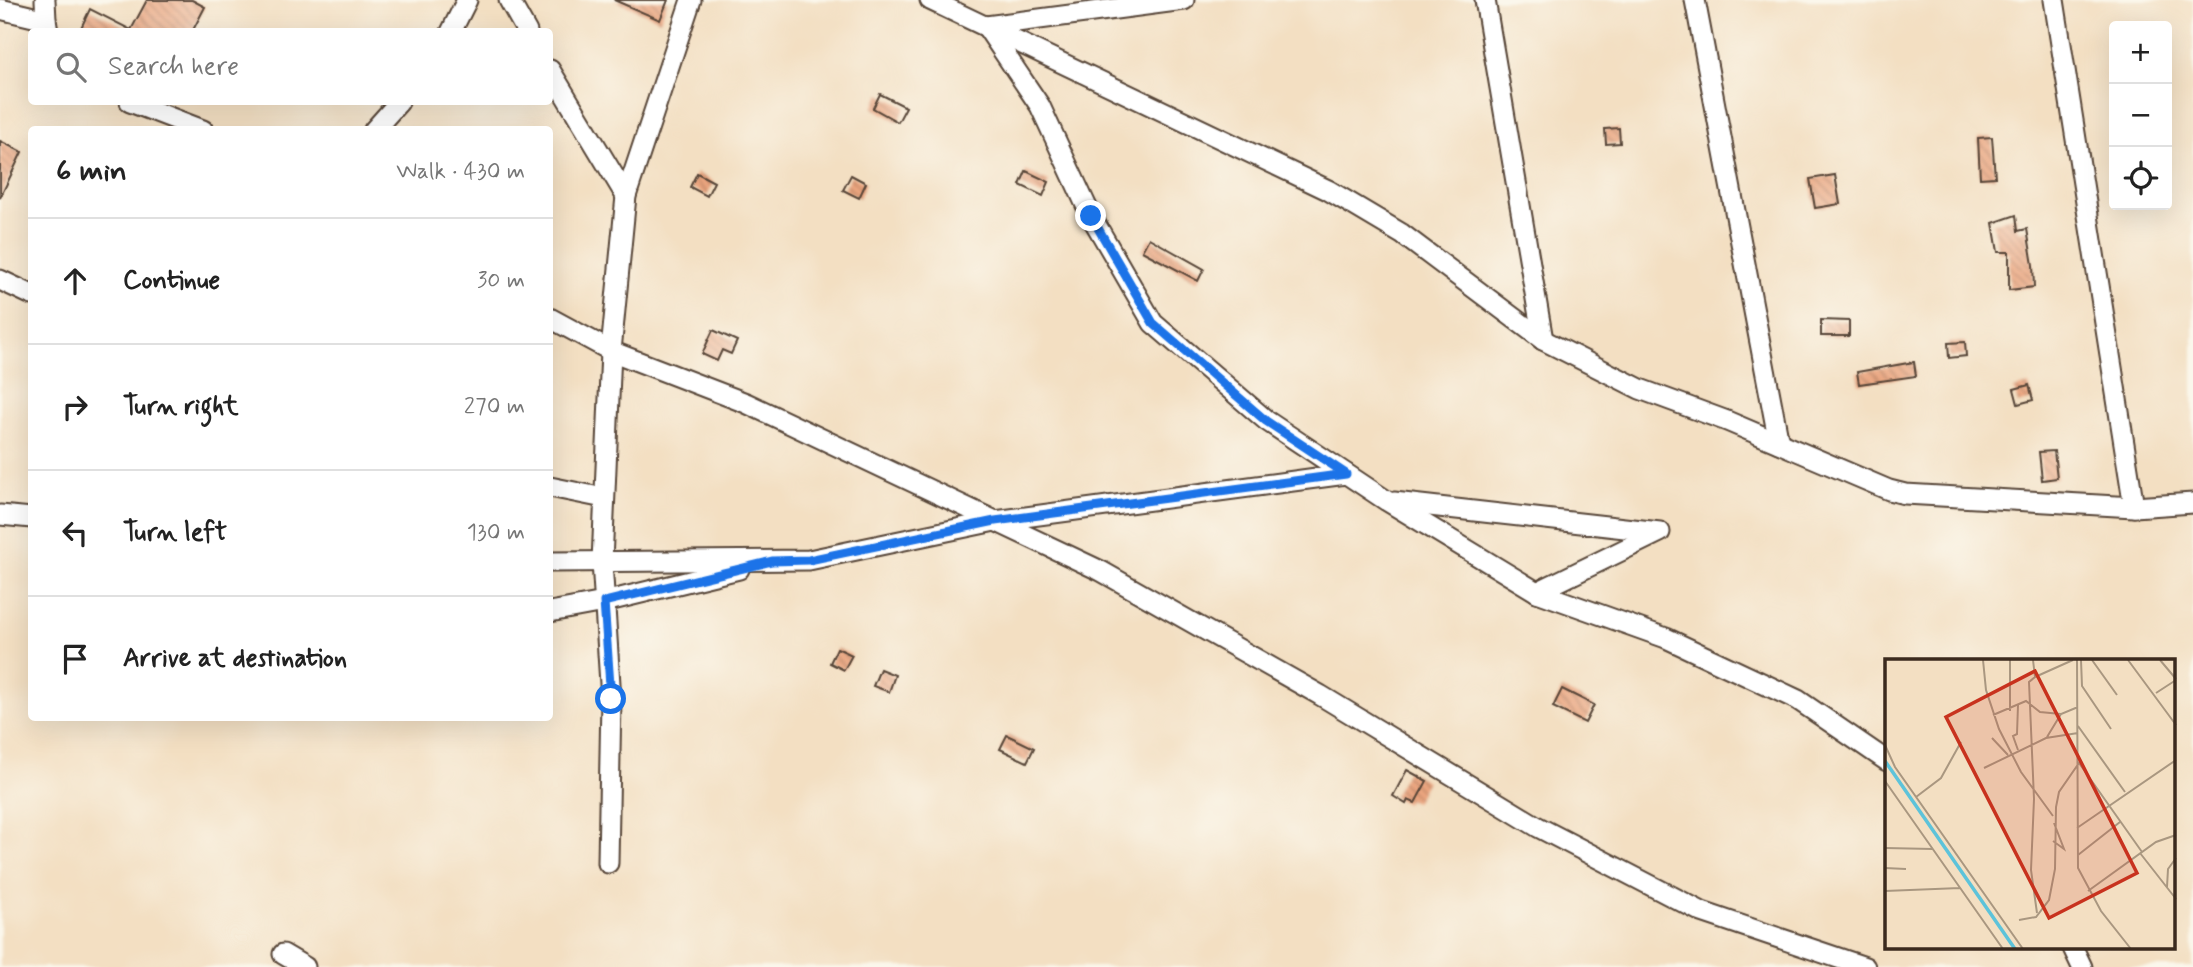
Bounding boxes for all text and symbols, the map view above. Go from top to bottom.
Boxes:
map controls [2109,21,2172,210]
button: + [2109,21,2172,84]
search box [28,28,553,105]
icon: search [52,48,90,86]
text: Search here [108,50,239,84]
button: − [2109,84,2172,147]
button: locate [2109,147,2172,210]
text: 6 min [56,152,127,191]
text: Walk · 430 m [396,157,525,187]
route end [1075,200,1106,231]
icon: ahead [56,262,94,300]
text: Continue [123,264,220,298]
text: 30 m [477,266,525,296]
icon: right [56,388,94,426]
text: Turn right [123,390,239,424]
text: 270 m [464,392,525,422]
icon: left [56,514,94,552]
text: Turn left [123,516,227,550]
text: 130 m [467,518,525,548]
icon: arrive [56,640,94,678]
text: Arrive at destination [123,642,347,676]
inset map [1885,659,2176,950]
route start [595,683,626,714]

